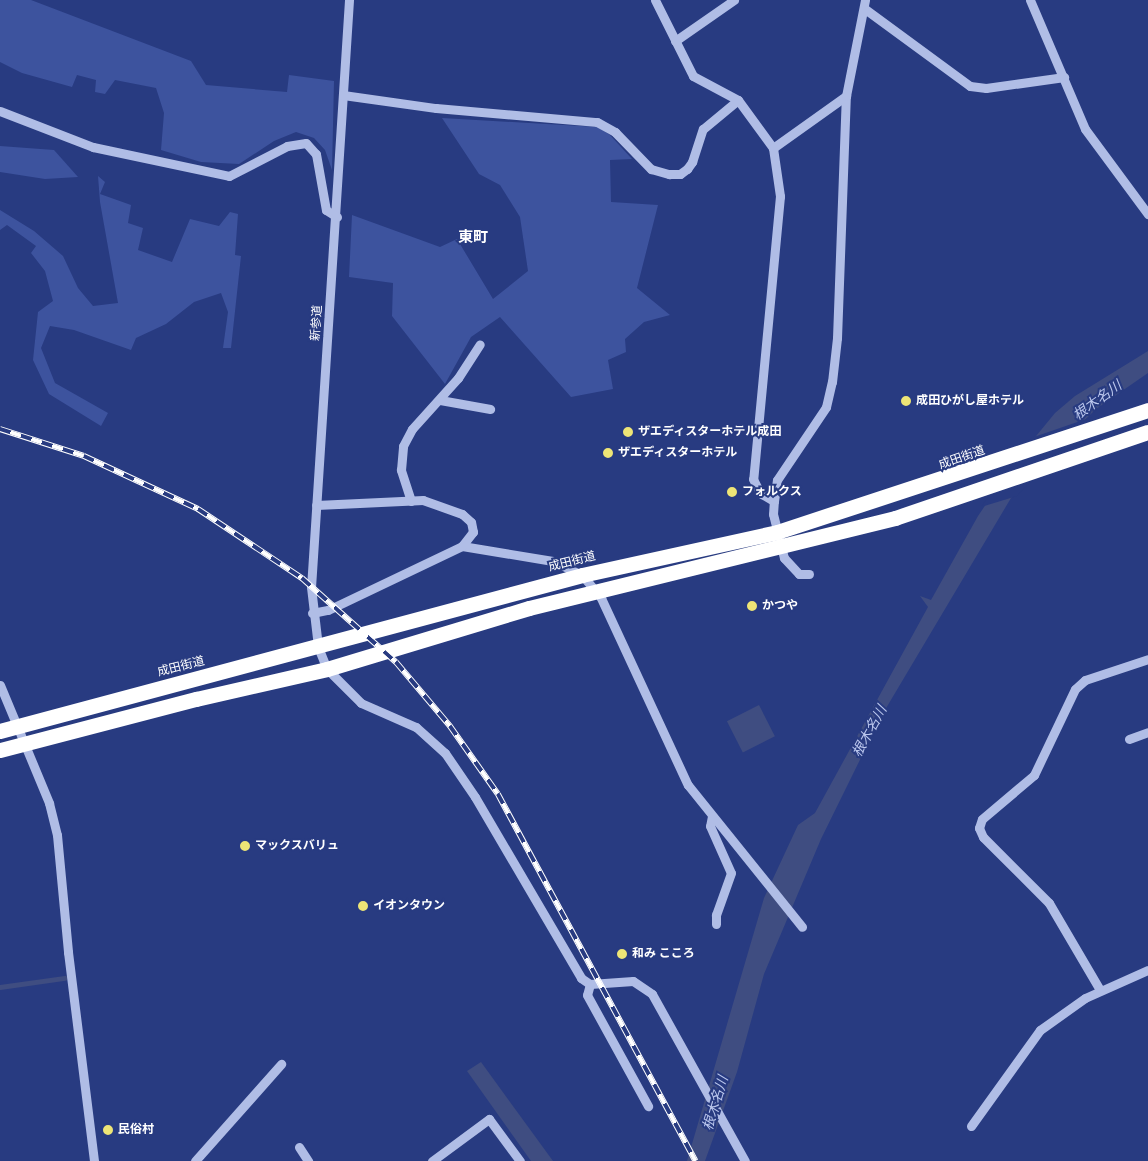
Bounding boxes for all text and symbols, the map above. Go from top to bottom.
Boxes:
district label: 東町 [458,228,488,246]
street label: 新参道 [309,305,325,341]
water label: 根木名川 [1069,377,1125,423]
place label: 成田ひがし屋ホテル [916,394,1024,408]
marker: 成田ひがし屋ホテル [900,395,912,407]
place label: ザエディスターホテル成田 [638,425,782,439]
marker: ザエディスターホテル成田 [622,426,634,438]
street label: 成田街道 [937,443,987,473]
place label: ザエディスターホテル [618,446,738,460]
marker: ザエディスターホテル [602,447,614,459]
place label: フォルクス [742,485,802,499]
marker: フォルクス [726,486,738,498]
street label: 成田街道 [547,549,597,575]
place label: かつや [762,599,798,613]
marker: かつや [746,600,758,612]
street label: 成田街道 [156,654,206,680]
water label: 根木名川 [848,702,890,760]
place label: マックスバリュ [255,839,339,853]
marker: マックスバリュ [239,840,251,852]
place label: イオンタウン [373,899,445,913]
marker: イオンタウン [357,900,369,912]
place label: 和み こころ [632,947,695,961]
marker: 和み こころ [616,948,628,960]
water label: 根木名川 [699,1074,731,1132]
place label: 民俗村 [118,1123,154,1137]
marker: 民俗村 [102,1124,114,1136]

